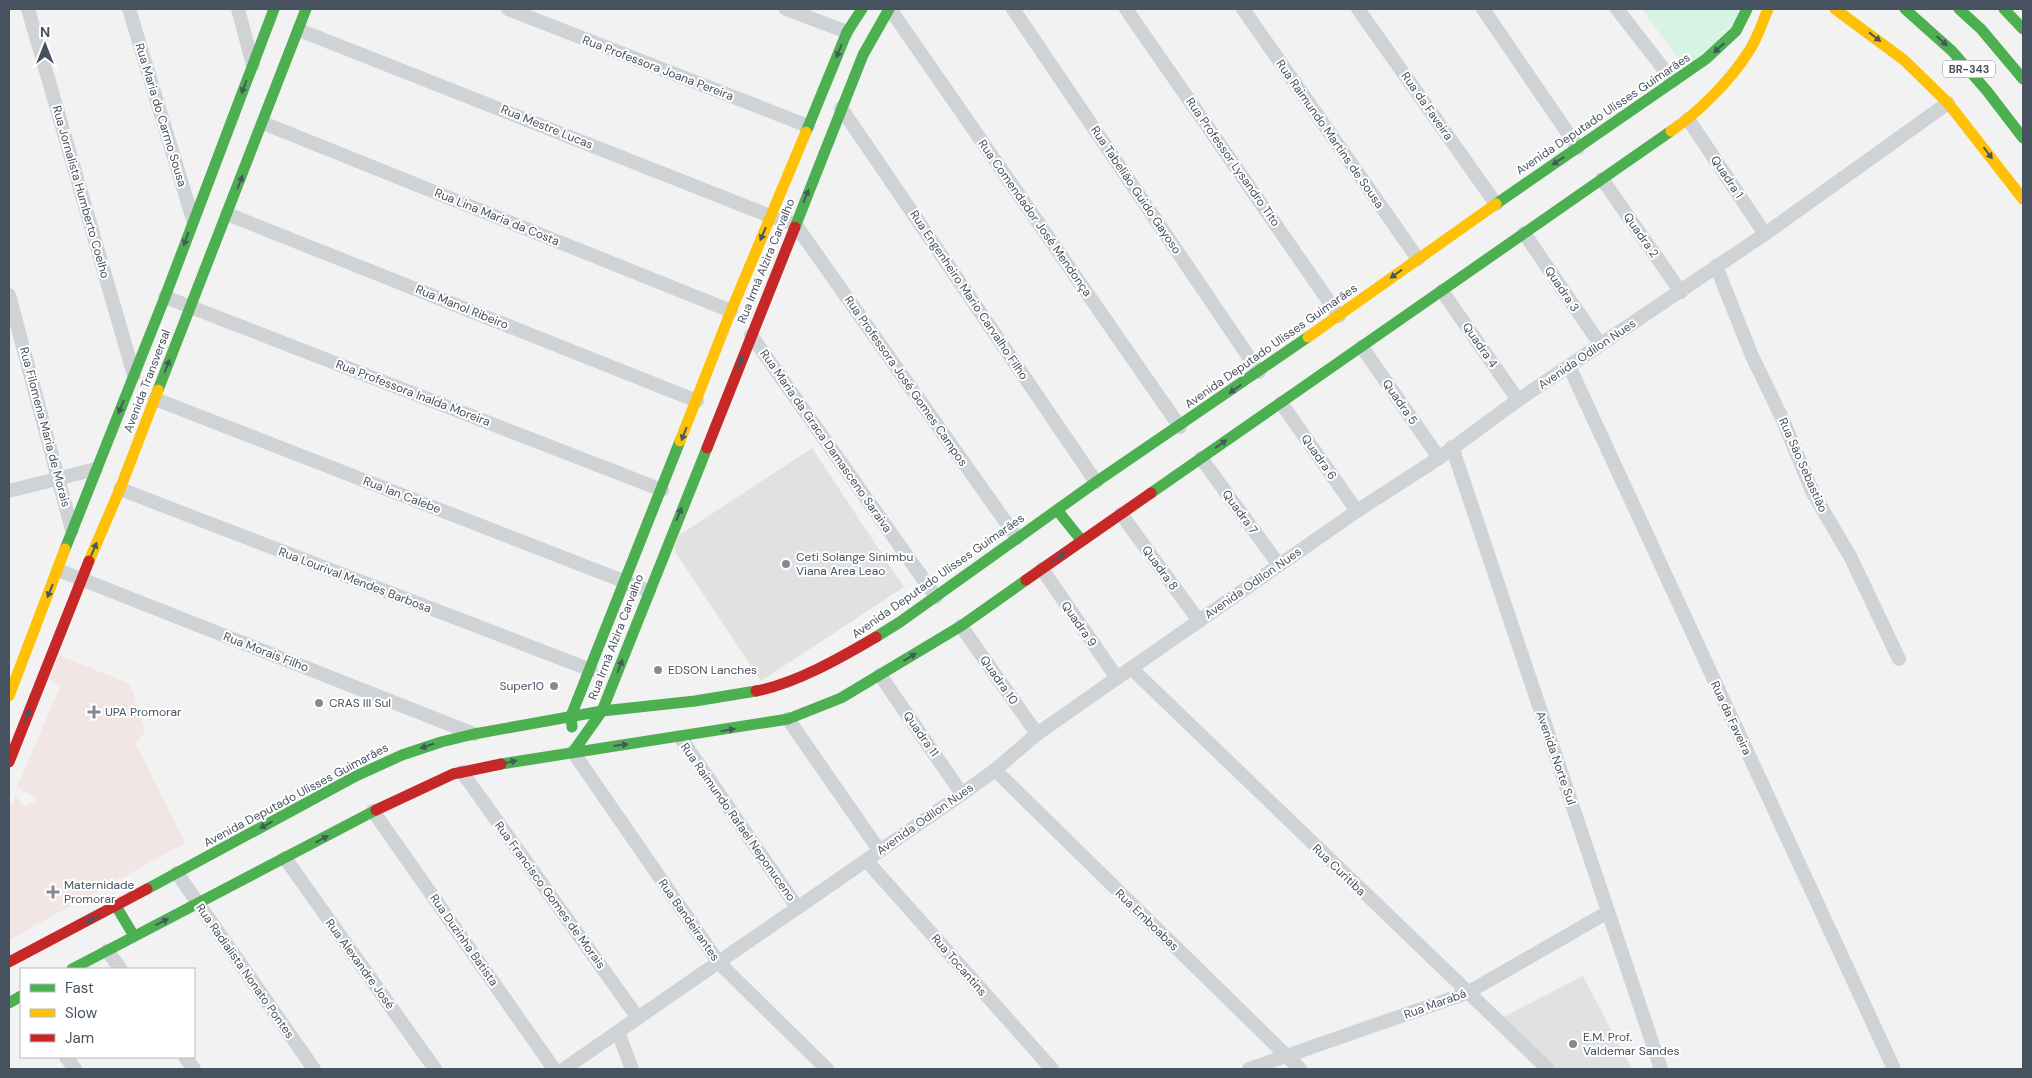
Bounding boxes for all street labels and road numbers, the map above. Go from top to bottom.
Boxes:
street label: Rua Professora Joana Pereira [580,32,736,104]
street label: Rua Maria do Carmo Sousa [132,41,190,189]
street label: Avenida Deputado Ulisses Guimarães [1513,49,1693,179]
street label: Rua Raimundo Martins de Sousa [1272,56,1388,212]
road number: BR-343 [1943,61,1995,78]
street label: Rua da Faveira [1398,69,1456,143]
street label: Rua Professor Lysandro Tito [1182,94,1284,230]
street label: Rua Mestre Lucas [499,101,595,153]
street label: Rua Jornalista Humberto Coelho [49,104,113,280]
street label: Rua Tabelião Guido Gayoso [1087,123,1185,257]
street label: Rua Comendador José Mendonça [975,136,1095,300]
street label: Quadra 1 [1707,153,1747,201]
street label: Rua Lina Maria da Costa [432,185,562,249]
street label: Rua Irmã Alzira Carvalho [734,196,798,326]
street label: Rua Engenheiro Mario Carvalho Filho [906,207,1032,383]
street label: Quadra 2 [1620,209,1662,261]
street label: Quadra 3 [1541,263,1583,315]
street label: Avenida Deputado Ulisses Guimarães [1182,280,1360,412]
street label: Rua Manol Ribeiro [413,281,511,333]
street label: Rua Professora José Gomes Campos [841,293,971,469]
street label: Avenida Odilon Nues [1535,315,1639,393]
street label: Quadra 4 [1459,319,1501,371]
street label: Avenida Transversal [120,327,174,435]
street label: Rua Filomena Maria de Morais [16,345,74,509]
street label: Rua Maria da Graca Damasceno Saraiva [756,346,896,536]
street label: Rua Professora Inalda Moreira [333,356,493,430]
street label: Quadra 5 [1379,376,1421,428]
street label: Rua São Sebastião [1775,415,1831,515]
street label: Quadra 6 [1298,431,1340,483]
street label: Rua Ian Calebe [361,473,443,517]
street label: Quadra 7 [1219,487,1261,537]
street label: Avenida Deputado Ulisses Guimarães [849,510,1027,642]
street label: Quadra 8 [1138,542,1182,594]
street label: Rua Lourival Mendes Barbosa [276,543,434,617]
street label: Avenida Odilon Nues [1201,544,1305,622]
street label: Rua Irmã Alzira Carvalho [585,572,647,702]
street label: Quadra 9 [1058,598,1100,650]
street label: Rua Morais Filho [221,628,311,676]
street label: Quadra 10 [976,652,1022,708]
street label: Rua da Faveira [1707,678,1755,758]
street label: Quadra 11 [900,708,942,760]
street label: Avenida Norte Sul [1532,709,1580,807]
street label: Avenida Deputado Ulisses Guimarães [201,739,391,851]
street label: Rua Raimundo Rafael Neponuceno [677,740,799,904]
street label: Avenida Odilon Nues [873,780,977,858]
street label: Rua Francisco Gomes de Morais [491,818,609,972]
street label: Rua Curitiba [1309,841,1369,899]
street label: Rua Bandeirantes [655,876,723,964]
street label: Rua Emboabas [1112,886,1182,954]
street label: Rua Duzinha Batista [426,891,502,989]
street label: Rua Radialista Nonato Pontes [192,900,298,1042]
street label: Rua Alexandre José [322,916,398,1013]
street label: Rua Tocantins [928,931,990,999]
street label: Rua Marabá [1402,985,1468,1023]

